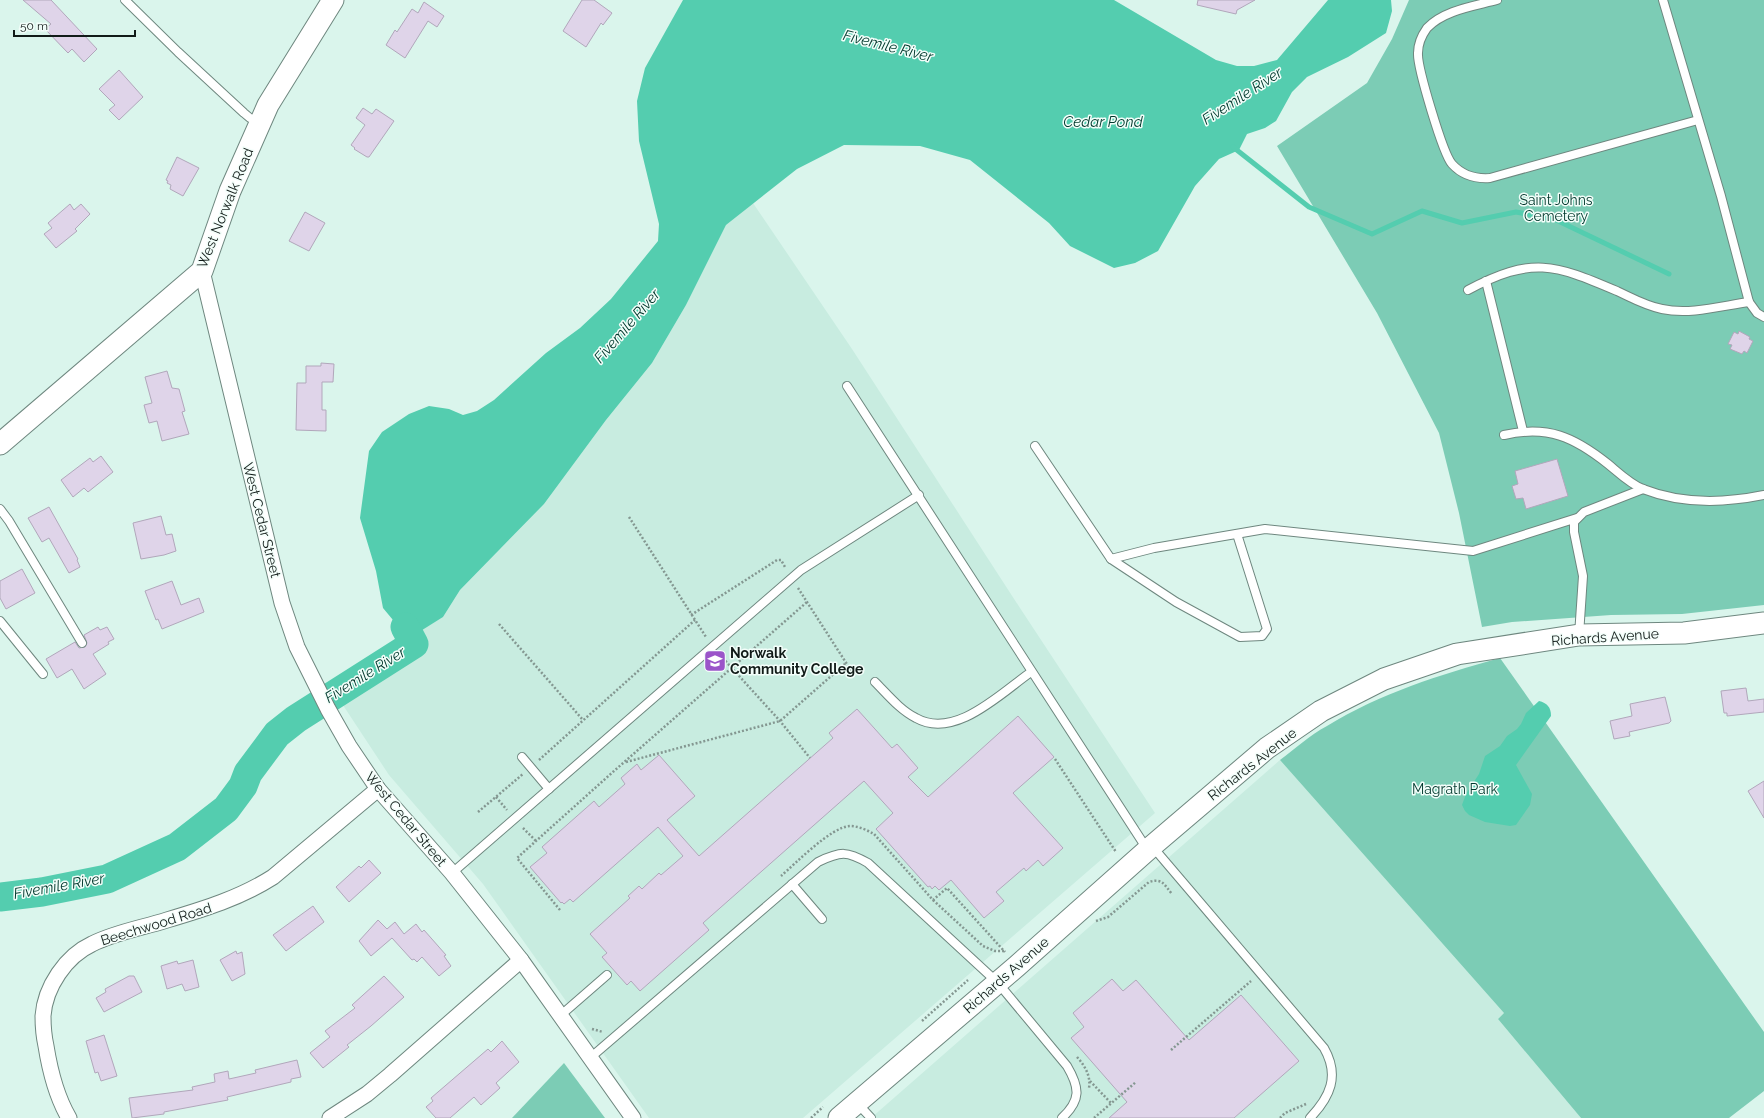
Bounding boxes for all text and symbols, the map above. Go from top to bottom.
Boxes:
scale bar [14,12,135,38]
text: 50 m [20,19,48,33]
water label: Fivemile River [841,26,936,66]
water label: Fivemile River [1199,63,1286,129]
water label: Cedar Pond [1063,113,1144,131]
street label: West Norwalk Road [194,146,256,270]
park label: Saint Johns Cemetery [1519,192,1593,224]
water label: Fivemile River [590,285,664,367]
street label: West Cedar Street [240,461,284,580]
street label: Richards Avenue [1551,625,1659,649]
water label: Fivemile River [321,643,409,707]
place label: Norwalk Community College [730,645,864,677]
school or university icon: Norwalk Community College [702,648,728,674]
street label: Richards Avenue [1204,724,1300,804]
street label: West Cedar Street [362,769,450,870]
park label: Magrath Park [1412,781,1499,797]
water label: Fivemile River [12,869,107,903]
street label: Beechwood Road [99,900,213,948]
street label: Richards Avenue [960,934,1052,1016]

